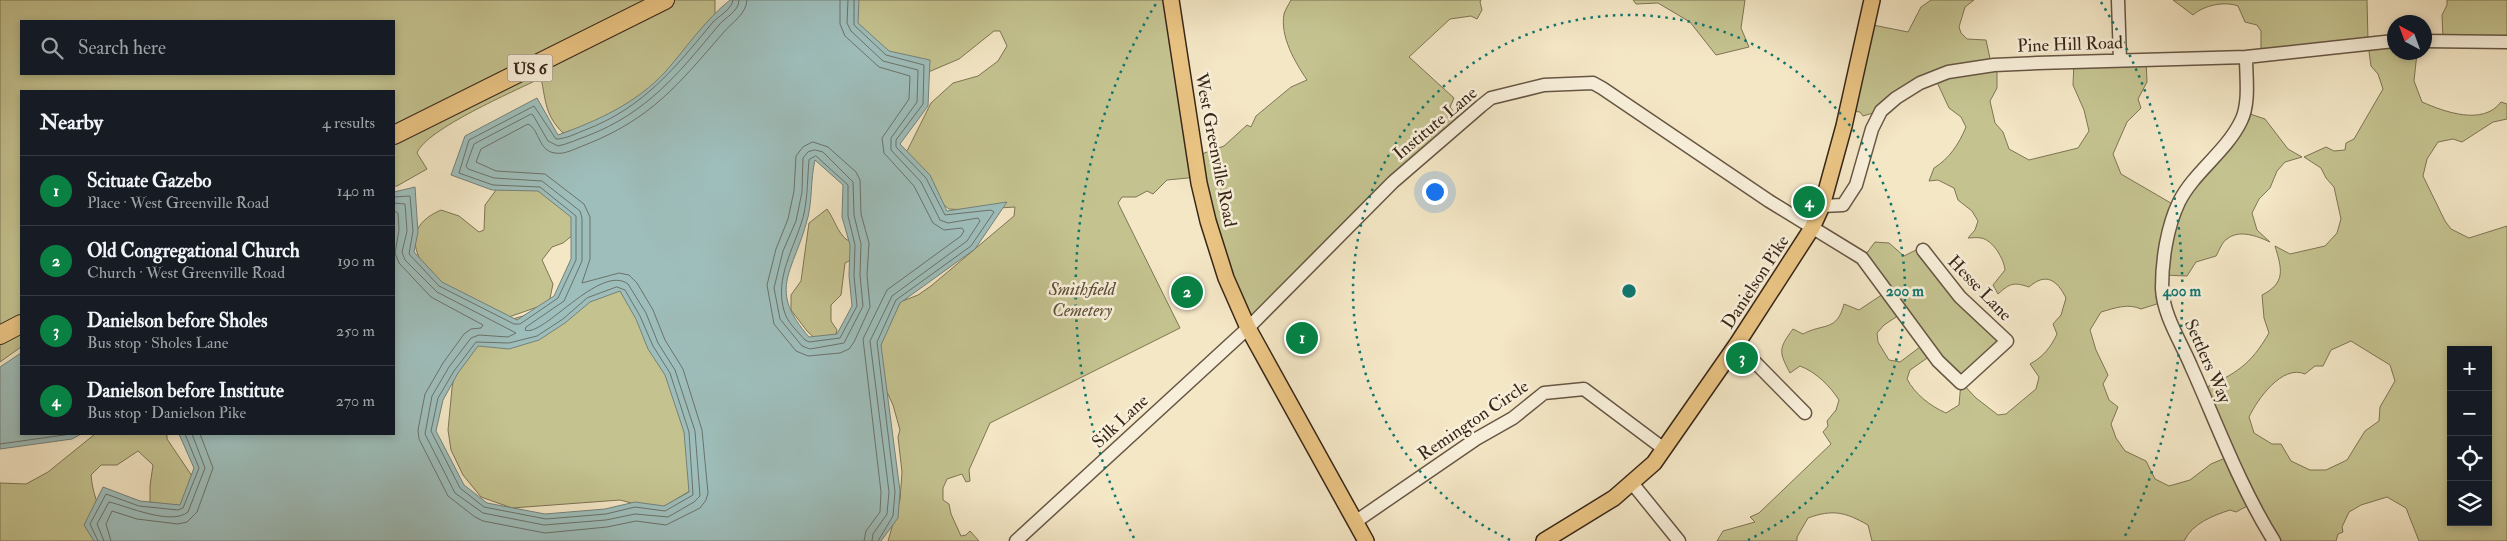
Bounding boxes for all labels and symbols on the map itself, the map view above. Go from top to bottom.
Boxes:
north arrow [2387,15,2432,60]
street label: Pine Hill Road [2017,31,2124,58]
road number: US 6 [508,54,552,82]
street label: West Greenville Road [1189,70,1242,229]
street label: Institute Lane [1389,81,1482,165]
your location [1422,179,1448,205]
pin: 4 [1793,183,1825,221]
street label: Danielson Pike [1717,231,1795,333]
street label: Hesse Lane [1943,251,2017,327]
pin: 2 [1171,273,1203,311]
park label: Smithfield Cemetery [1048,278,1117,322]
centre of rings [1620,282,1638,300]
text: 200 m [1886,282,1924,301]
text: 400 m [2162,282,2201,301]
street label: Settlers Way [2179,315,2237,408]
pin: 1 [1286,319,1318,357]
pin: 3 [1726,339,1758,377]
street label: Remington Circle [1414,375,1533,466]
street label: Silk Lane [1087,389,1154,453]

